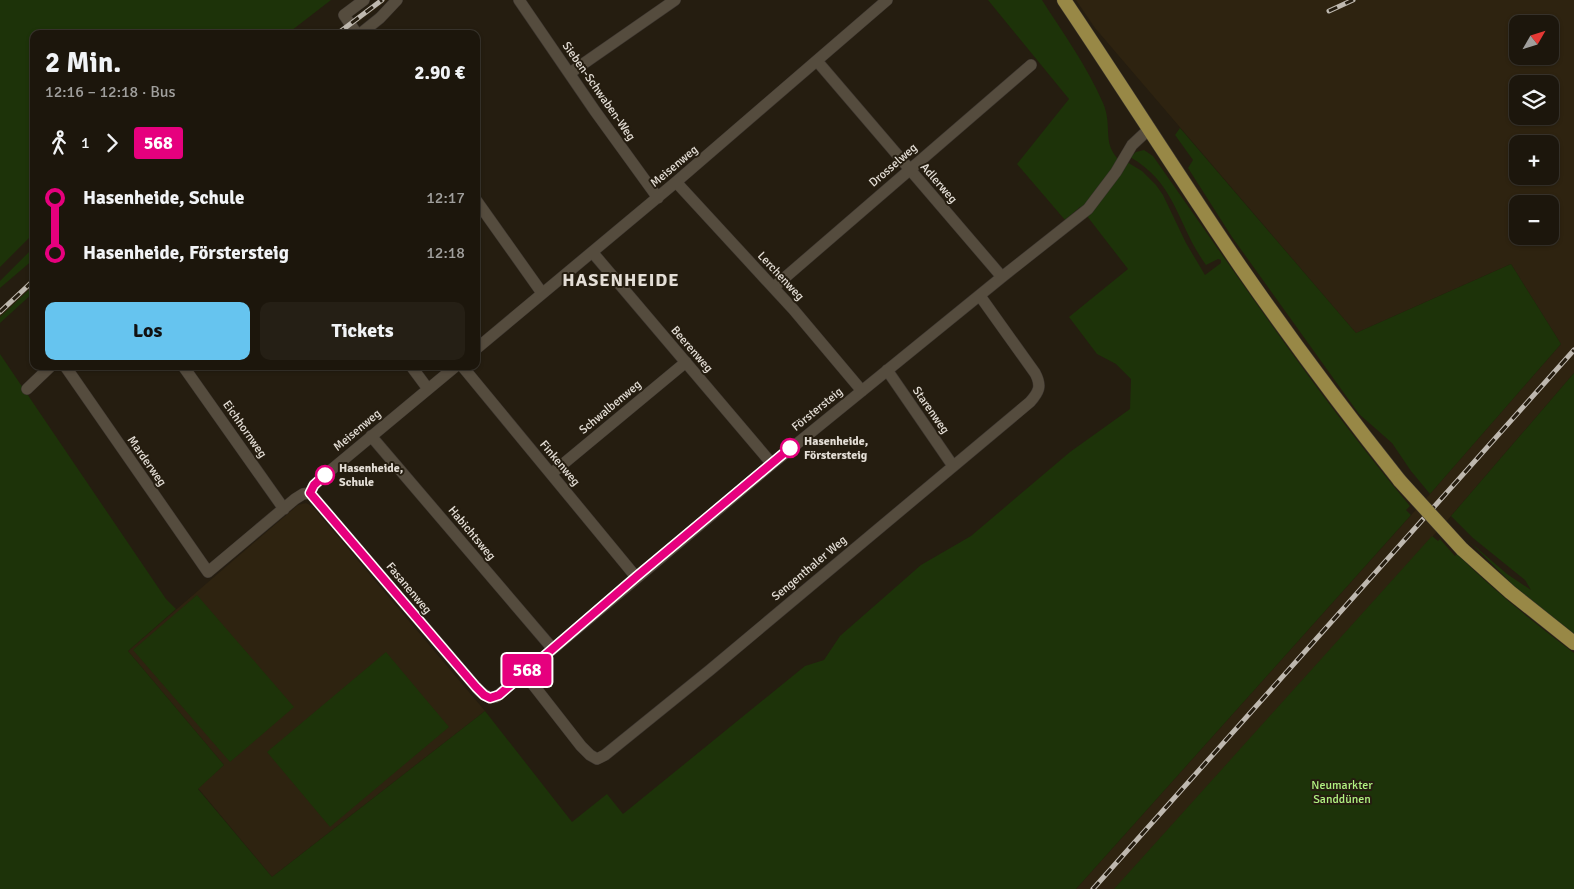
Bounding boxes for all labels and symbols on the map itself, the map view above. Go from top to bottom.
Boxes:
north arrow [1509,15,1559,65]
street label: Sieben-Schwaben-Weg [559,39,638,144]
street label: Drosselweg [866,140,921,190]
street label: Meisenweg [648,142,701,191]
street label: Adlerweg [917,160,960,207]
street label: Lerchenweg [754,249,807,304]
district label: HASENHEIDE [562,269,680,291]
street label: Beerenweg [667,323,716,376]
street label: Schwalbenweg [576,377,644,438]
street label: Förstersteig [789,384,846,434]
street label: Starenweg [909,384,952,437]
street label: Eichhornweg [219,398,270,461]
street label: Meisenweg [331,406,384,455]
street label: Marderweg [124,433,169,489]
place label: Hasenheide, Förstersteig [804,434,868,463]
street label: Finkenweg [536,437,583,489]
marker: Hasenheide, Förstersteig [780,438,800,458]
place label: Hasenheide, Schule [339,461,403,490]
marker: Hasenheide, Schule [315,465,335,485]
street label: Habichtsweg [445,503,499,564]
street label: Sengenthaler Weg [769,533,850,604]
street label: Fasanenweg [383,559,435,617]
line badge: 568 [498,654,556,686]
park label: Neumarkter Sanddünen [1311,778,1373,807]

